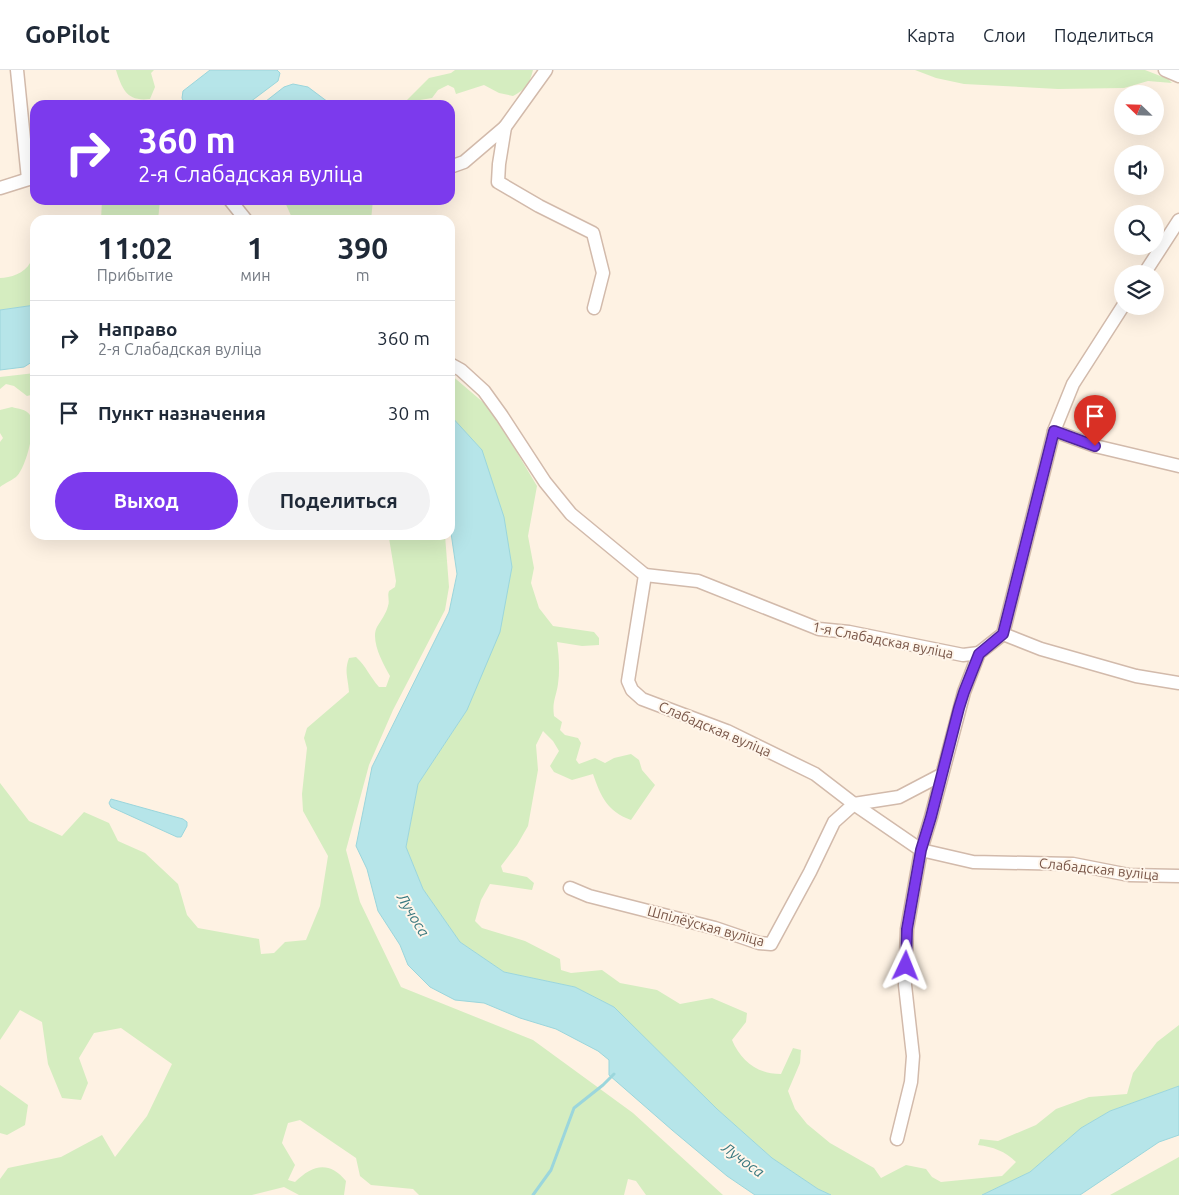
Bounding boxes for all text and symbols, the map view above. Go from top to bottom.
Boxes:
text: GoPilot [25,21,110,48]
text: Карта [907,25,955,45]
text: Слои [983,25,1026,45]
text: Поделиться [1054,25,1154,45]
north arrow [1114,85,1164,135]
map controls [1114,85,1164,315]
icon: right [55,120,120,185]
text: 360 m [138,120,236,160]
button: sound [1114,145,1164,195]
text: 2-я Слабадская вуліца [138,161,363,186]
button: search [1114,205,1164,255]
text: 11:02 [98,231,173,265]
text: 1 [247,231,264,265]
text: 390 [337,231,388,265]
button: layers [1114,265,1164,315]
text: Прибытие [97,266,173,284]
text: мин [240,266,271,284]
text: m [356,266,370,284]
text: Направо [98,318,178,340]
icon: right [55,324,83,352]
text: 360 m [377,327,430,349]
text: 2-я Слабадская вуліца [98,340,262,358]
pin [1074,395,1116,446]
icon: arrive [55,399,83,427]
text: Пункт назначения [98,402,266,424]
text: 30 m [388,402,430,424]
icon: arrive [1081,402,1109,430]
button: Выход [55,472,238,530]
button: Поделиться [248,472,430,530]
street label: 1-я Слабадская вуліца [811,618,955,662]
street label: Слабадская вуліца [656,698,774,760]
street label: Слабадская вуліца [1038,855,1160,883]
water label: Лучоса [393,889,433,939]
street label: Шпілёўская вуліца [646,903,766,949]
position arrow [879,939,931,991]
water label: Лучоса [718,1138,767,1180]

